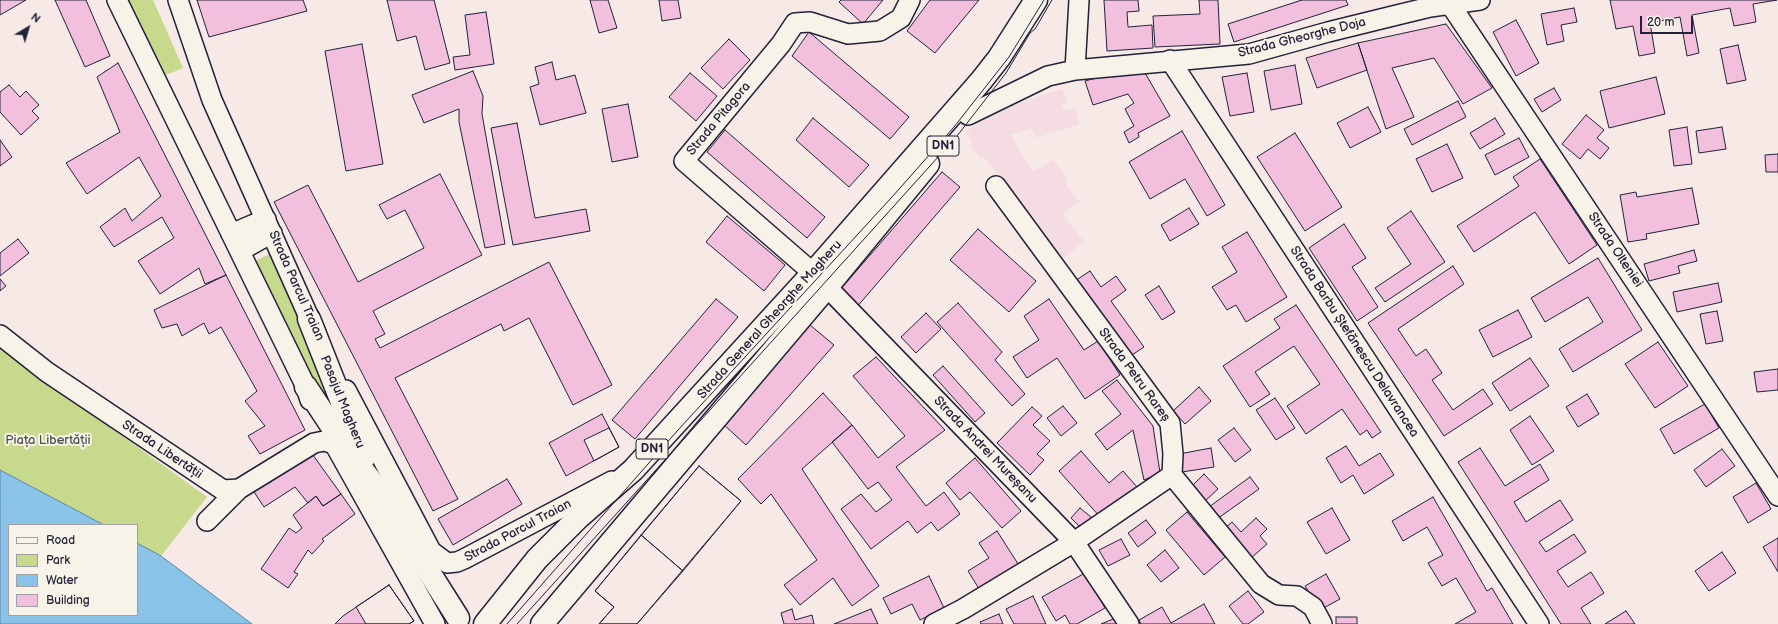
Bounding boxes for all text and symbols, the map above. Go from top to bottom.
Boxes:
north arrow [8,8,48,48]
scale bar [1642,8,1695,34]
text: N [28,10,43,26]
street label: Strada Gheorghe Doja [1236,15,1368,61]
text: 20 m [1647,15,1674,30]
street label: Strada Pitagora [684,79,754,159]
road number: DN1 [927,136,959,156]
street label: Strada Olteniei [1584,209,1646,291]
street label: Strada Parcul Traian [265,229,327,343]
street label: Strada General Gheorghe Magheru [695,238,845,402]
street label: Strada Barbu Ștefănescu Delavrancea [1286,244,1422,440]
street label: Strada Petru Rareș [1095,325,1173,425]
street label: Pasajul Magheru [316,353,368,451]
street label: Strada Andrei Mureșanu [930,393,1040,507]
street label: Strada Libertății [119,417,205,483]
park label: Piața Libertății [5,433,91,449]
road number: DN1 [636,439,668,459]
street label: Strada Parcul Traian [462,496,574,566]
legend [8,524,138,616]
text: Road [46,533,75,548]
text: Park [46,553,70,568]
text: Water [46,573,78,588]
text: Building [46,593,90,608]

